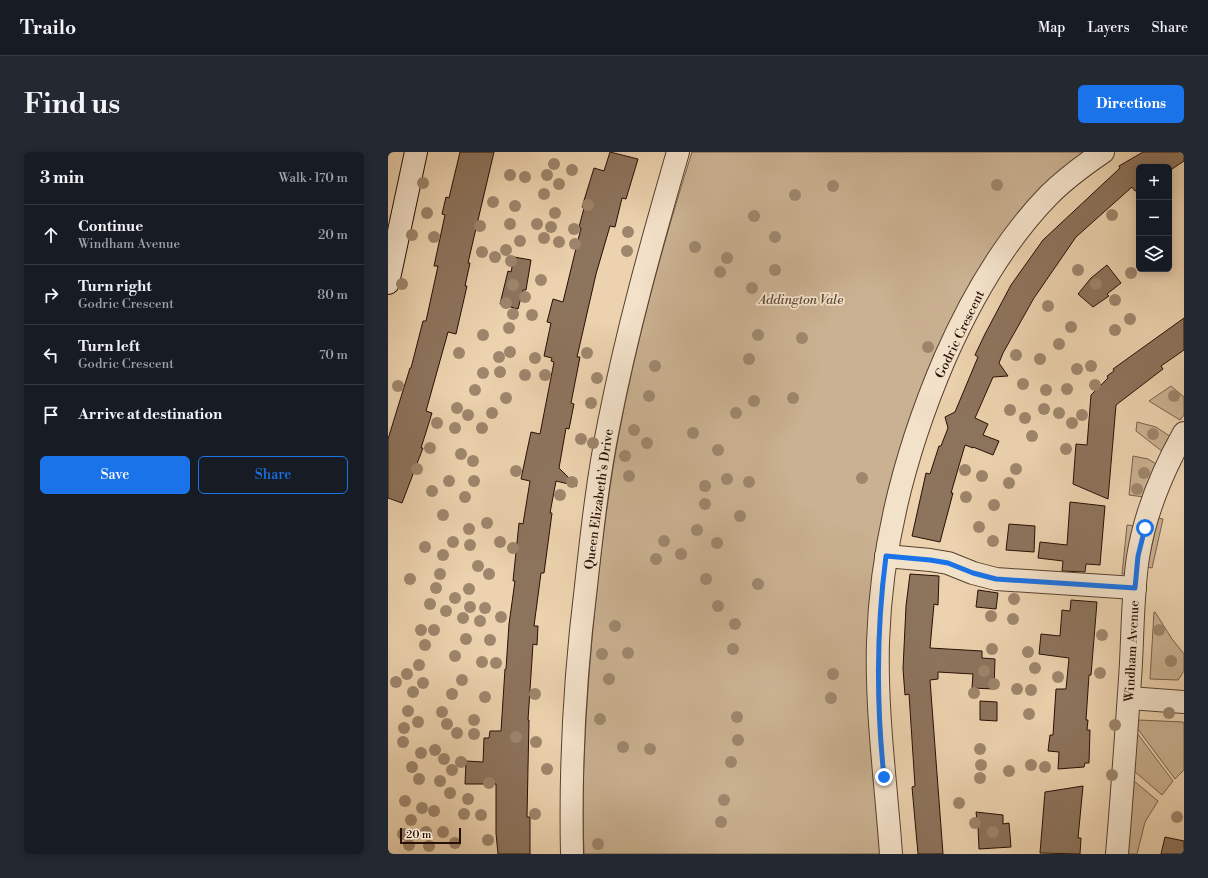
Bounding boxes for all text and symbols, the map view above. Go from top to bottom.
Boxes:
text: Trailo [20,16,76,40]
text: Map [1038,19,1065,37]
text: Layers [1087,19,1130,37]
text: Share [1152,19,1188,37]
button: Directions [1078,85,1184,123]
text: Find us [24,87,120,122]
map controls [1136,164,1172,272]
button: + [1136,164,1172,200]
text: 3 min [40,167,84,189]
text: Walk · 170 m [278,170,348,186]
button: − [1136,200,1172,236]
text: Continue [78,217,143,236]
icon: ahead [40,224,62,246]
text: 20 m [318,227,348,243]
text: Windham Avenue [78,236,180,252]
button: layers [1136,236,1172,272]
text: Turn right [78,277,152,296]
icon: right [40,284,62,306]
text: 80 m [317,287,348,303]
street label: Godric Crescent [932,287,988,381]
park label: Addington Vale [757,292,843,308]
text: Godric Crescent [78,296,174,312]
text: Turn left [78,337,140,356]
icon: left [40,344,62,366]
text: 70 m [319,347,348,363]
text: Godric Crescent [78,356,174,372]
icon: arrive [40,404,62,426]
text: Arrive at destination [78,405,222,424]
street label: Queen Elizabeth's Drive [581,427,617,571]
button: Save [40,456,190,494]
button: Share [198,456,348,494]
route start [1136,519,1154,537]
street label: Windham Avenue [1121,599,1143,703]
route end [875,768,893,786]
scale bar [400,826,461,845]
text: 20 m [406,828,431,842]

